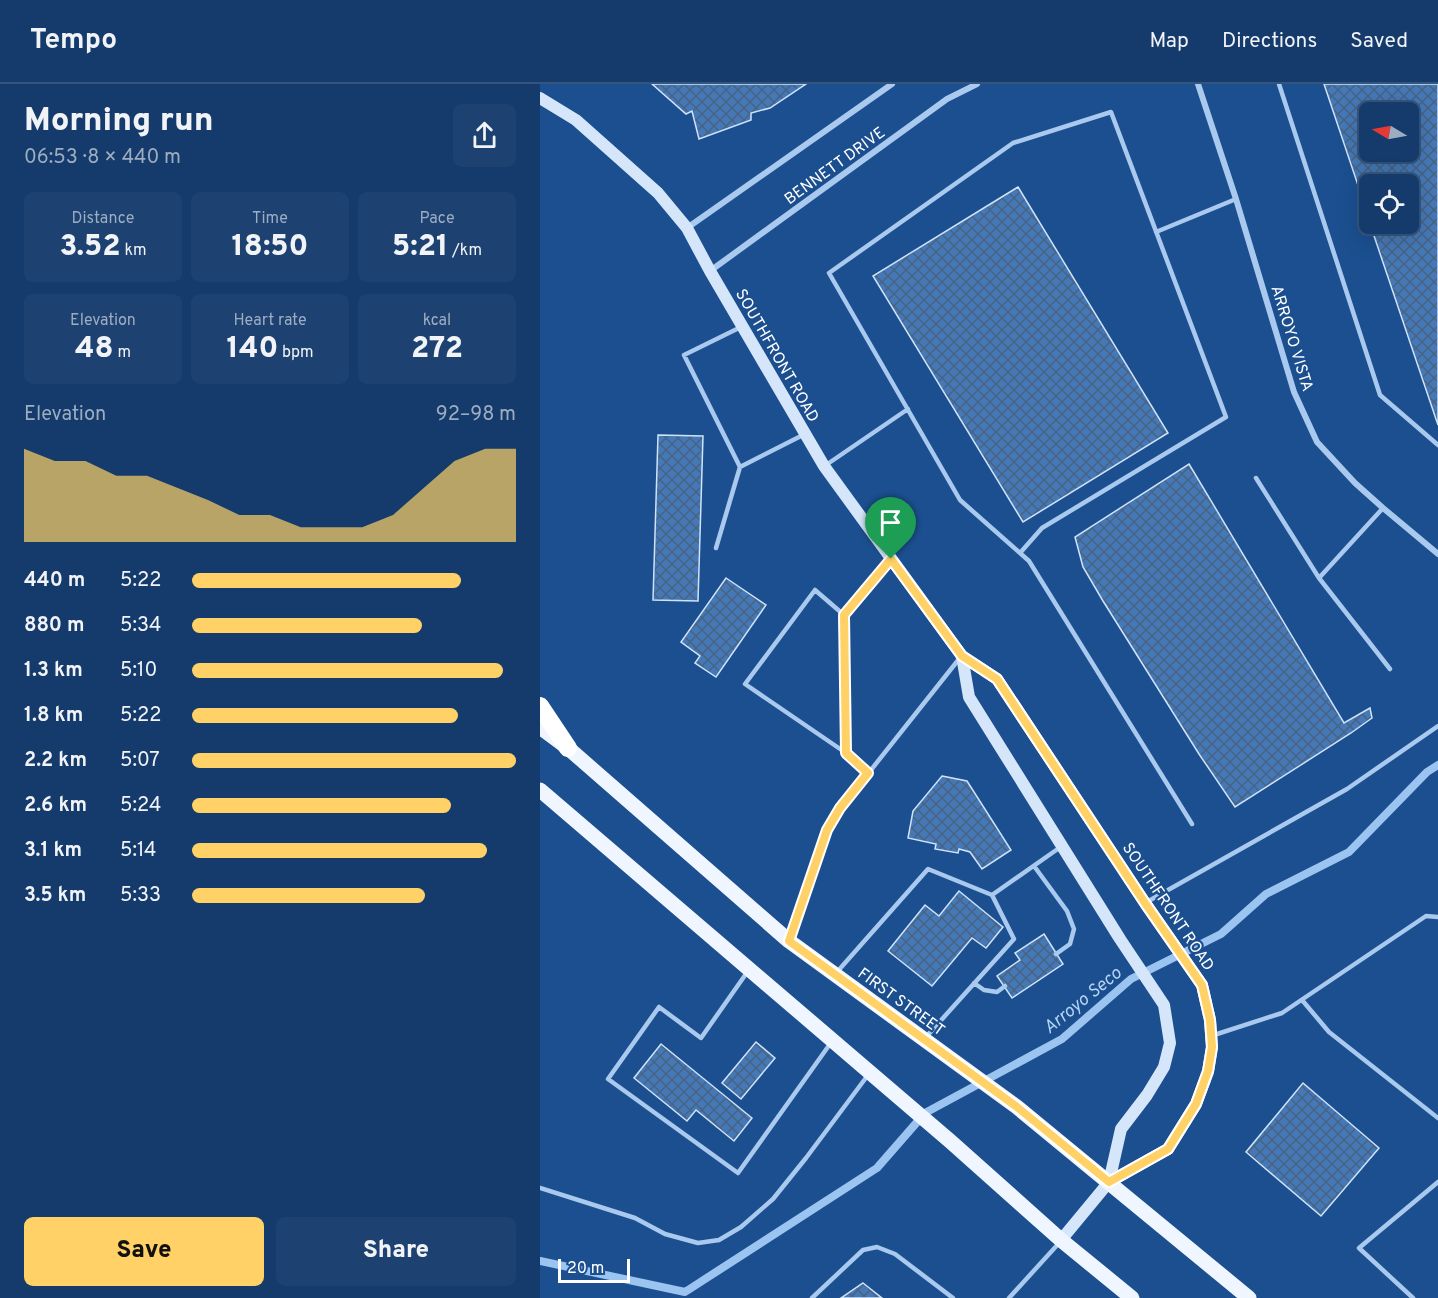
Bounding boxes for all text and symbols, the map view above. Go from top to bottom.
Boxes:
text: Tempo [30,23,117,59]
text: Map [1149,28,1189,55]
text: Directions [1222,28,1317,55]
text: Saved [1350,28,1408,55]
text: Morning run [24,101,214,143]
north arrow [1359,102,1419,162]
map controls [1359,102,1419,234]
button: share [453,104,516,167]
street label: BENNETT DRIVE [781,123,889,210]
text: 06:53 · 8 × 440 m [24,145,181,171]
button: locate [1359,174,1419,234]
text: Distance [72,209,134,229]
text: Time [252,209,288,229]
text: Pace [419,209,455,229]
text: 3.52 [59,229,121,266]
text: 18:50 [232,229,308,266]
text: 5:21 [392,229,448,266]
text: km [121,241,147,261]
text: /km [448,241,482,261]
street label: ARROYO VISTA [1265,283,1317,394]
street label: SOUTHFRONT ROAD [730,286,823,426]
text: Elevation [70,311,136,331]
text: Heart rate [233,311,307,331]
text: kcal [423,311,451,331]
text: 48 [75,331,114,368]
text: 140 [226,331,278,368]
text: 272 [411,331,463,368]
text: m [114,343,131,363]
text: bpm [278,343,314,363]
text: Elevation [24,402,106,428]
text: 92–98 m [436,402,516,428]
pin [865,497,916,559]
icon: arrive [874,506,907,539]
text: 440 m [24,568,85,594]
text: 5:22 [120,568,161,594]
text: 880 m [24,613,85,639]
text: 5:34 [120,613,161,639]
text: 1.3 km [24,658,83,684]
text: 5:10 [120,658,157,684]
text: 1.8 km [24,703,83,729]
text: 5:22 [120,703,161,729]
text: 2.2 km [24,748,87,774]
text: 5:07 [120,748,160,774]
text: 2.6 km [24,793,87,819]
text: 5:24 [120,793,161,819]
text: 3.1 km [24,838,82,864]
text: 5:14 [120,838,156,864]
street label: SOUTHFRONT ROAD [1117,839,1218,975]
text: 3.5 km [24,883,86,909]
text: 5:33 [120,883,161,909]
water label: Arroyo Seco [1039,962,1127,1040]
street label: FIRST STREET [853,964,948,1041]
button: Save [24,1217,264,1286]
button: Share [276,1217,516,1286]
scale bar [558,1256,630,1284]
text: 20 m [567,1259,604,1279]

